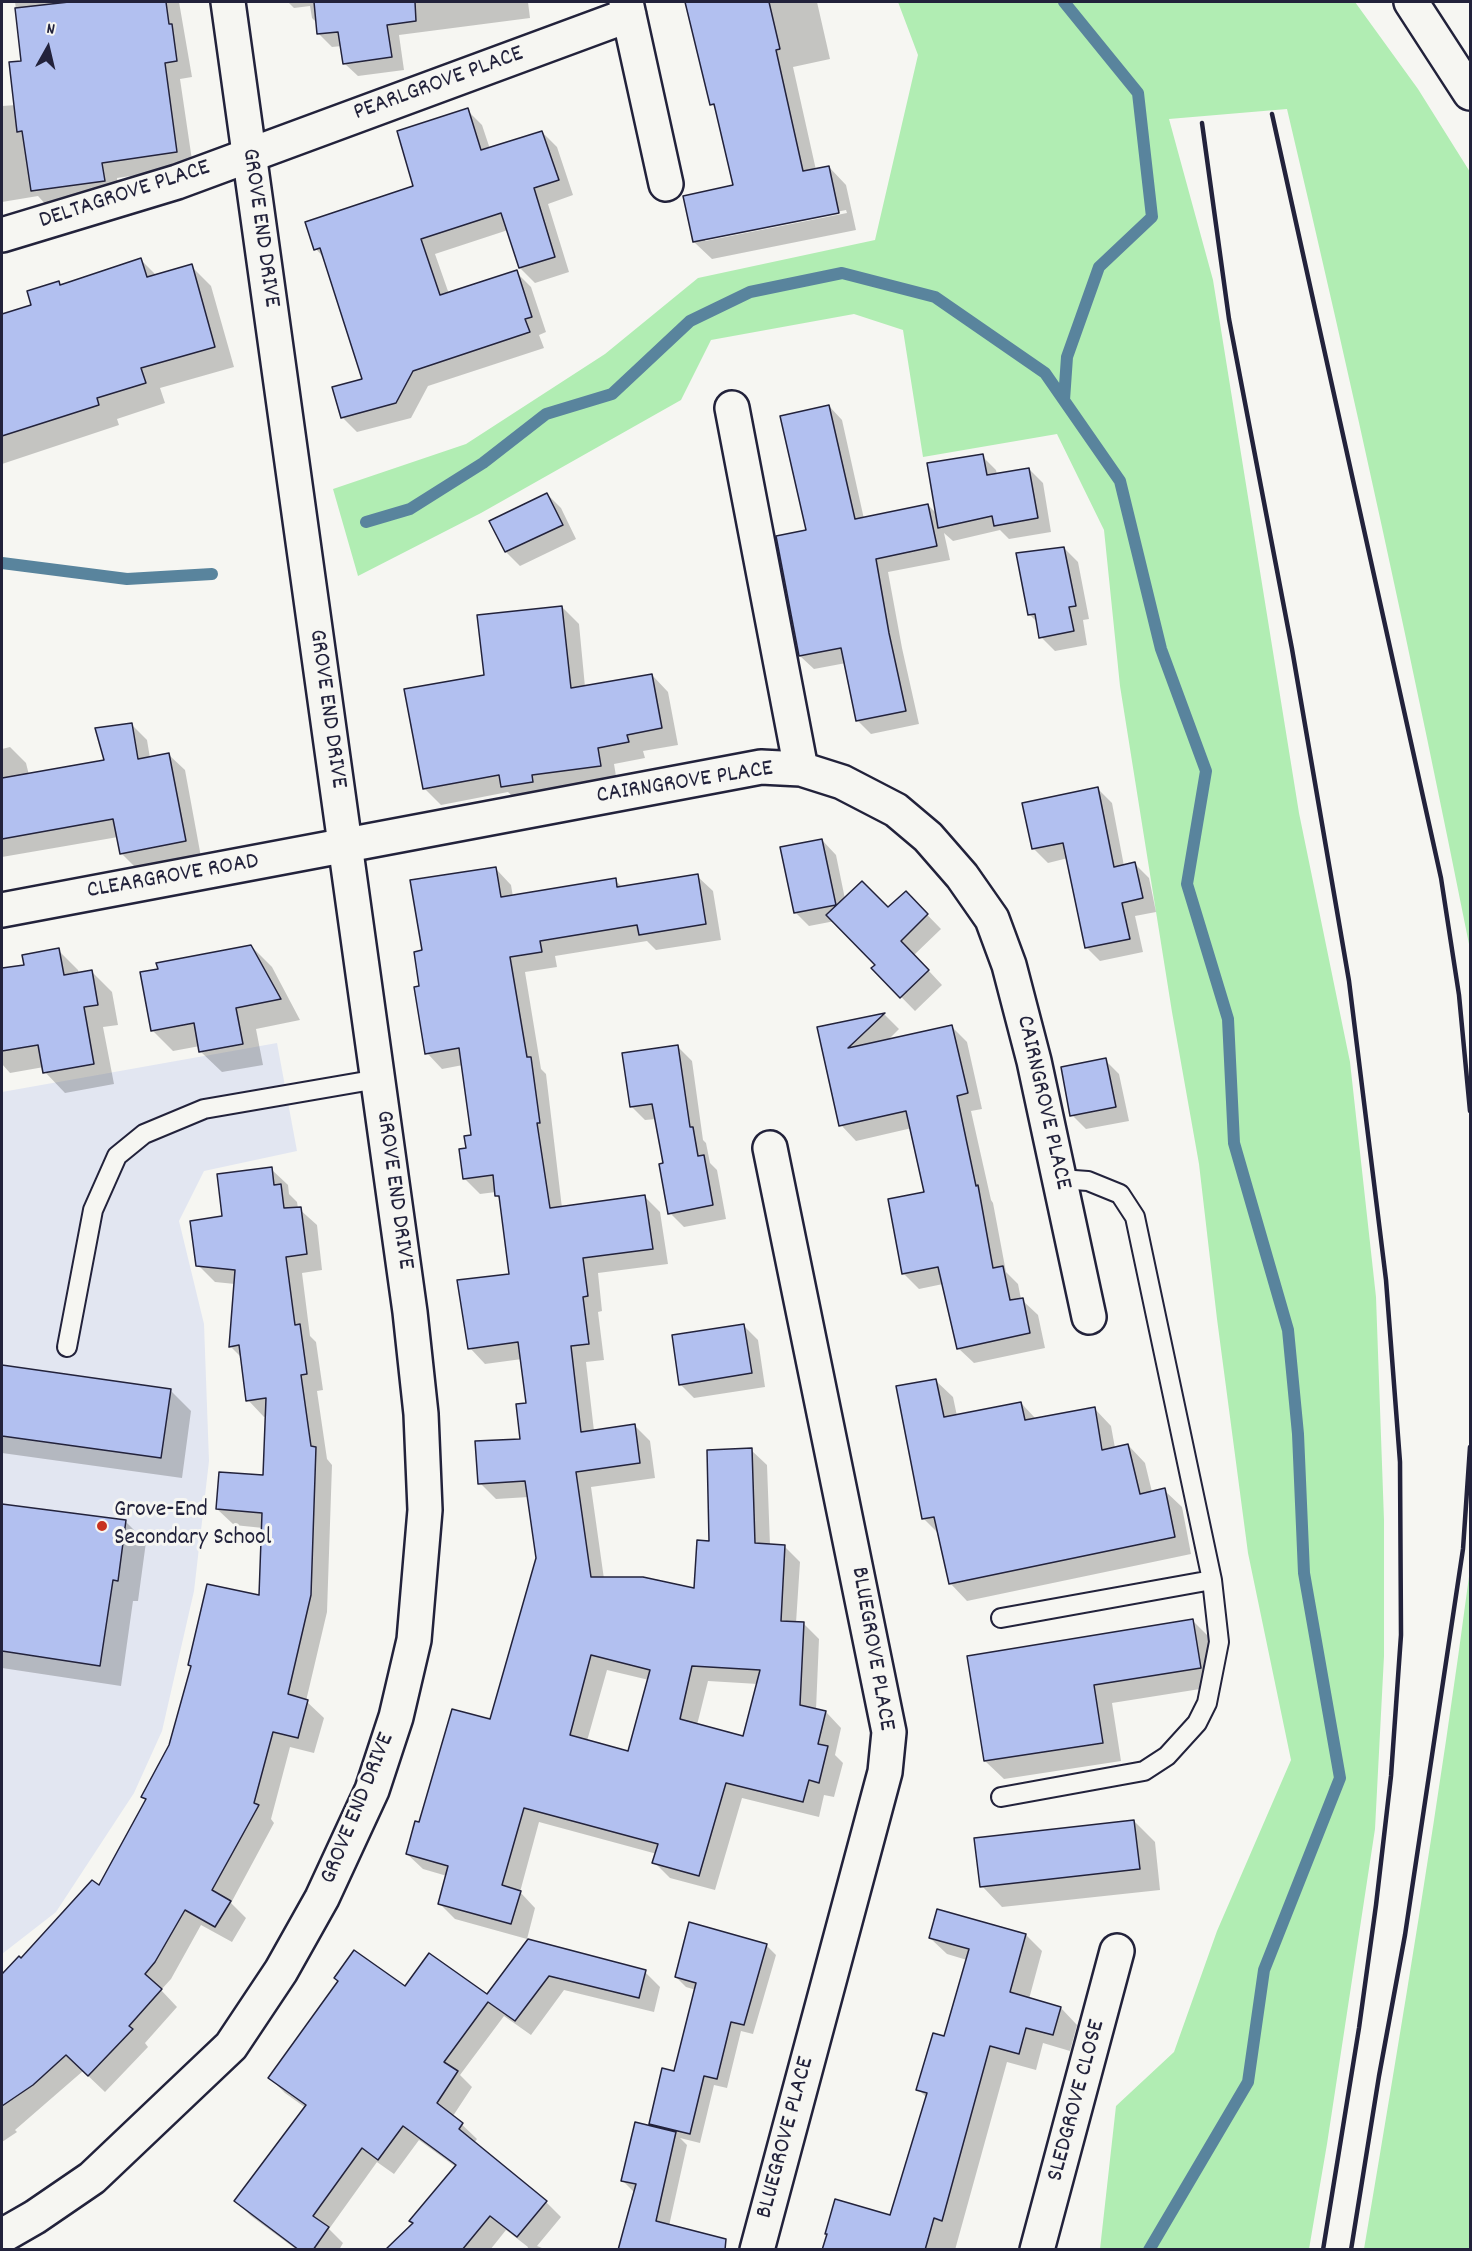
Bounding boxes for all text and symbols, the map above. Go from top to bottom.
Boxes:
north arrow [18,18,78,78]
text: N [45,18,56,42]
street label: PEARLGROVE PLACE [350,41,528,129]
street label: GROVE END DRIVE [234,147,284,309]
street label: DELTAGROVE PLACE [36,155,214,237]
street label: GROVE END DRIVE [301,628,351,790]
street label: CAIRNGROVE PLACE [595,756,775,812]
street label: CLEARGROVE ROAD [85,849,261,907]
street label: CAIRNGROVE PLACE [1008,1013,1076,1193]
street label: GROVE END DRIVE [368,1109,418,1271]
place label: Grove-End Secondary School [114,1498,271,1554]
marker: Grove-End Secondary School [95,1519,109,1533]
street label: BLUEGROVE PLACE [842,1565,900,1733]
street label: GROVE END DRIVE [316,1729,402,1889]
street label: SLEDGROVE CLOSE [1043,2017,1113,2185]
street label: BLUEGROVE PLACE [752,2054,822,2222]

